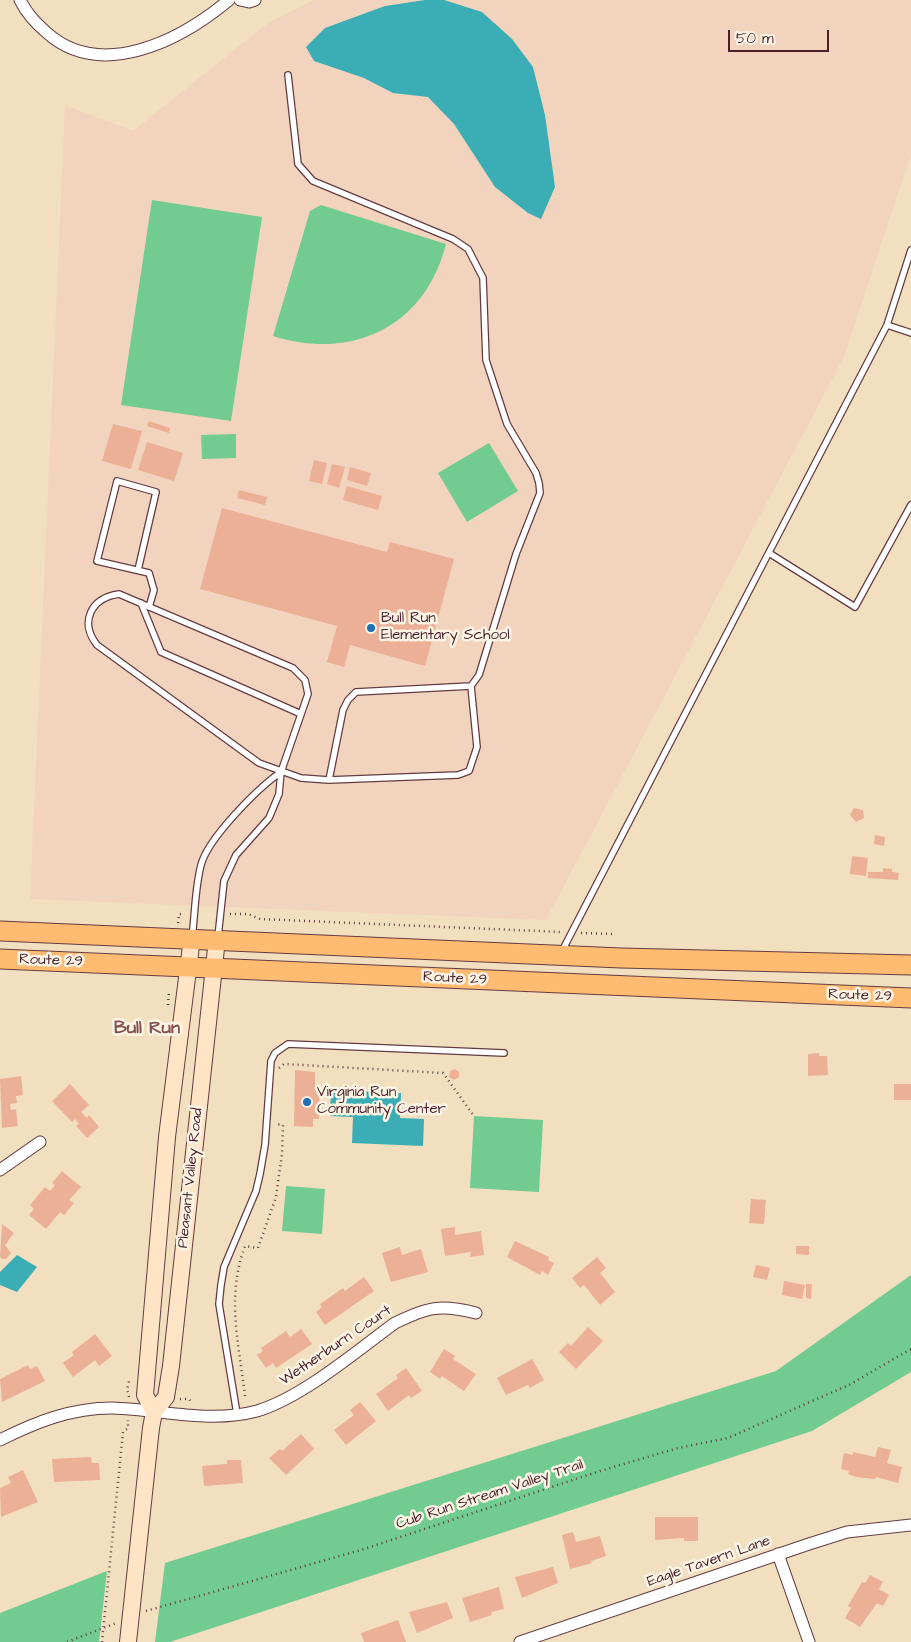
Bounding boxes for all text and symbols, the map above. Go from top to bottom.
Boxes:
scale bar [731,20,832,52]
text: 50 m [736,28,774,49]
place label: Bull Run Elementary School [381,610,510,645]
marker: Bull Run Elementary School [365,622,377,634]
street label: Route 29 [19,951,83,971]
street label: Route 29 [423,968,487,990]
street label: Route 29 [828,986,892,1006]
district label: Bull Run [114,1018,180,1040]
place label: Virginia Run Community Center [317,1084,446,1119]
marker: Virginia Run Community Center [301,1096,313,1108]
street label: Pleasant Valley Road [175,1107,207,1249]
street label: Wetherburn Court [277,1302,395,1390]
street label: Cub Run Stream Valley Trail [394,1456,586,1534]
street label: Eagle Tavern Lane [645,1532,773,1592]

